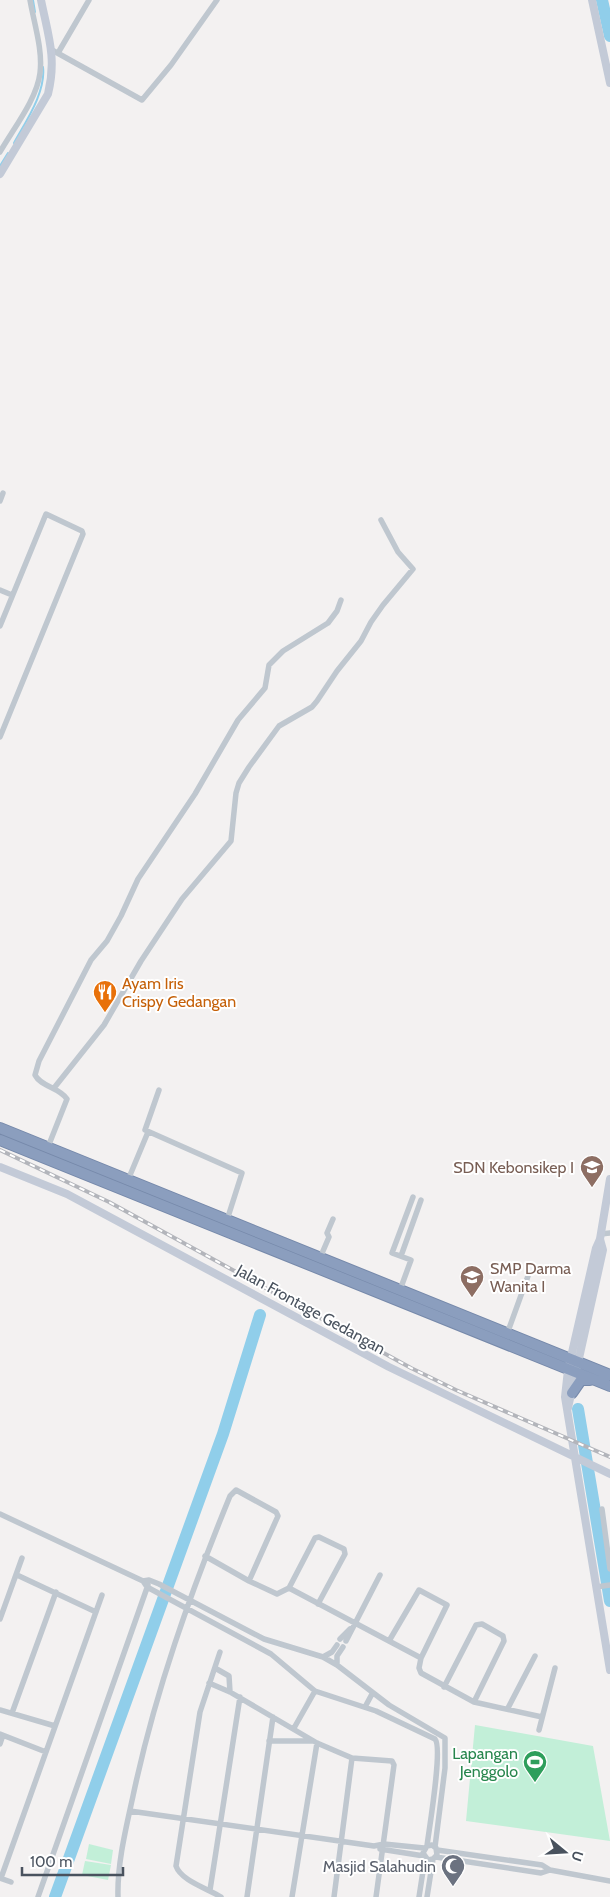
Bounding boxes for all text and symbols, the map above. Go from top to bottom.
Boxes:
place label: Ayam Iris Crispy Gedangan [122,974,236,1011]
restaurant icon: Ayam Iris Crispy Gedangan [92,979,118,1013]
school or university icon: SDN Kebonsikep I [579,1154,605,1188]
place label: SDN Kebonsikep I [453,1158,574,1177]
place label: SMP Darma Wanita I [490,1259,571,1296]
street label: Jalan Frontage Gedangan [232,1260,389,1358]
school or university icon: SMP Darma Wanita I [459,1264,485,1298]
place label: Lapangan Jenggolo [452,1744,518,1781]
sports icon: Lapangan Jenggolo [522,1749,548,1783]
north arrow [540,1827,590,1877]
scale bar [22,1844,124,1876]
text: U [567,1848,587,1864]
text: 100 m [30,1853,72,1871]
mosque icon: Masjid Salahudin [440,1853,466,1887]
place label: Masjid Salahudin [323,1857,436,1876]

